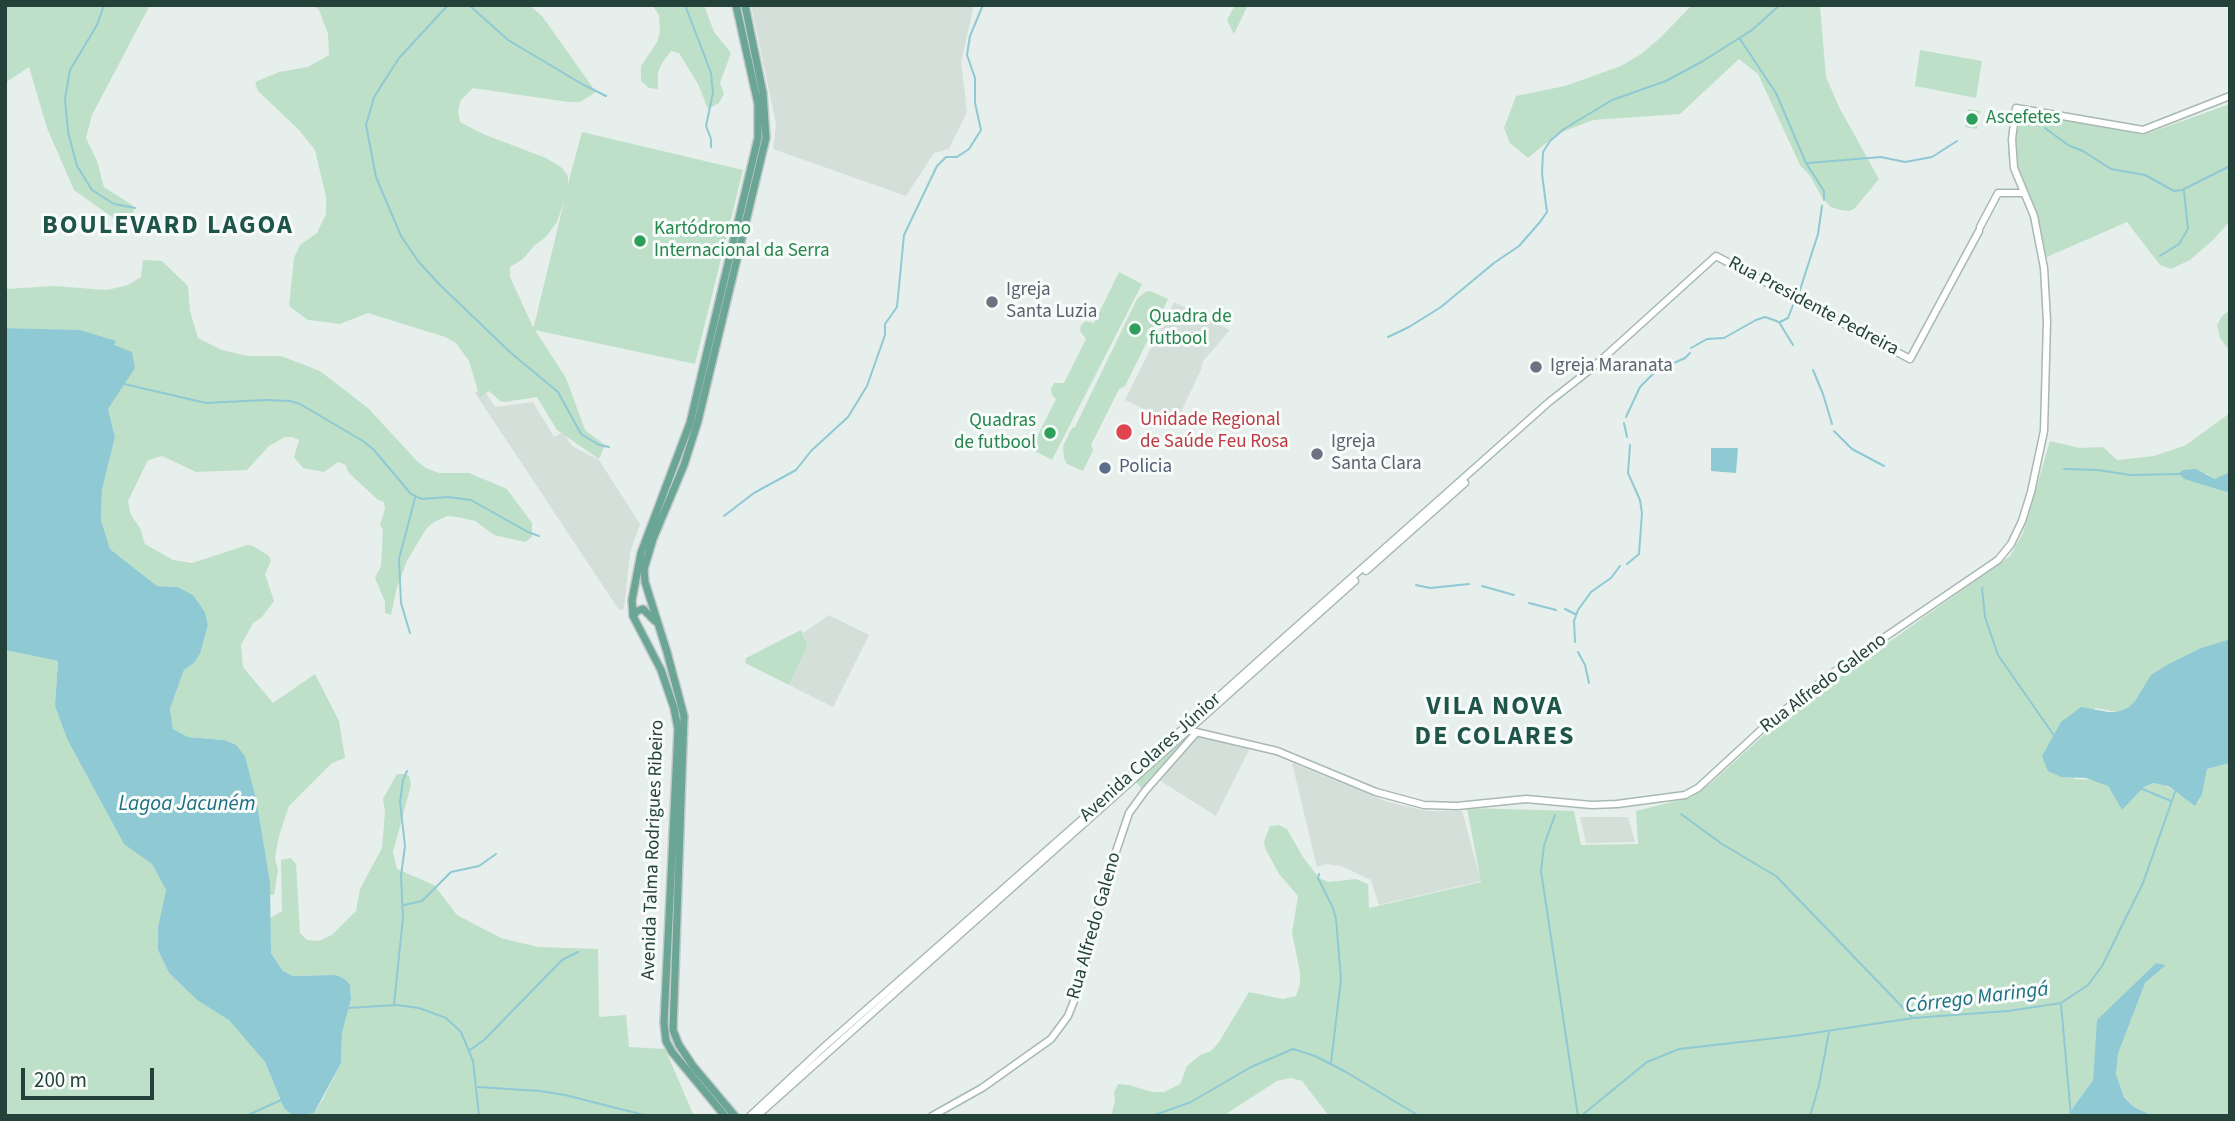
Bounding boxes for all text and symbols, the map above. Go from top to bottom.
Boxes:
place label: Ascefetes [1986,108,2060,130]
marker: Ascefetes [1964,111,1980,127]
district label: BOULEVARD LAGOA [44,211,292,243]
place label: Kartódromo Internacional da Serra [654,219,830,263]
marker: Kartódromo Internacional da Serra [632,233,648,249]
street label: Rua Presidente Pedreira [1724,252,1902,362]
place label: Igreja Santa Luzia [1006,280,1097,324]
marker: Igreja Santa Luzia [984,294,1000,310]
place label: Quadra de futbool [1149,307,1232,351]
marker: Quadra de futbool [1127,321,1143,337]
place label: Igreja Maranata [1550,356,1673,378]
marker: Igreja Maranata [1528,359,1544,375]
place label: Unidade Regional de Saúde Feu Rosa [1140,410,1289,454]
place label: Quadras de futbool [954,411,1036,455]
marker: Unidade Regional de Saúde Feu Rosa [1114,422,1134,442]
marker: Quadras de futbool [1042,425,1058,441]
place label: Igreja Santa Clara [1331,432,1421,476]
marker: Igreja Santa Clara [1309,446,1325,462]
place label: Policia [1119,457,1172,479]
marker: Policia [1097,460,1113,476]
street label: Rua Alfredo Galeno [1756,629,1892,739]
street label: Avenida Colares Júnior [1076,689,1226,827]
district label: VILA NOVA DE COLARES [1416,692,1574,754]
street label: Avenida Talma Rodrigues Ribeiro [638,720,670,980]
water label: Lagoa Jacuném [119,792,255,818]
street label: Rua Alfredo Galeno [1063,850,1127,1002]
water label: Córrego Maringá [1904,978,2050,1020]
scale bar [24,1054,158,1098]
text: 200 m [34,1065,87,1095]

